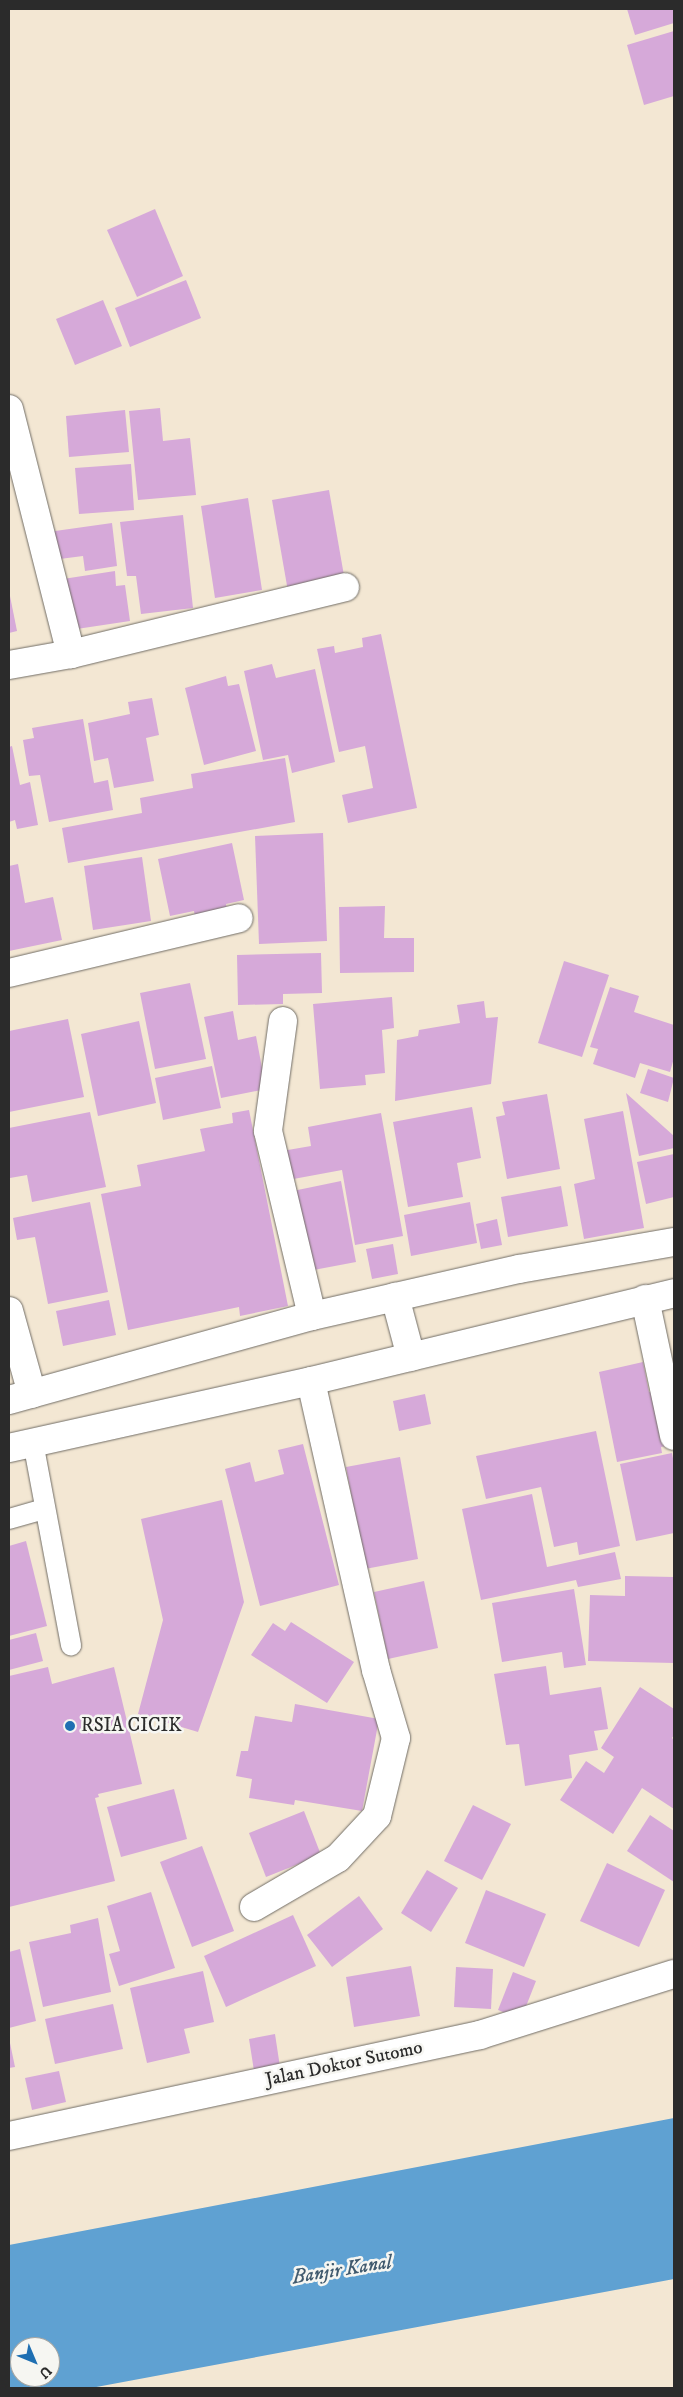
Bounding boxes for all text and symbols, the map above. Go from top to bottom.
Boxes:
place label: RSIA CICIK [81,1715,182,1737]
marker: RSIA CICIK [63,1719,77,1733]
street label: Jalan Doktor Sutomo [263,2036,425,2092]
water label: Banjir Kanal [290,2250,394,2290]
north arrow [10,2337,60,2387]
text: U [35,2362,55,2382]

